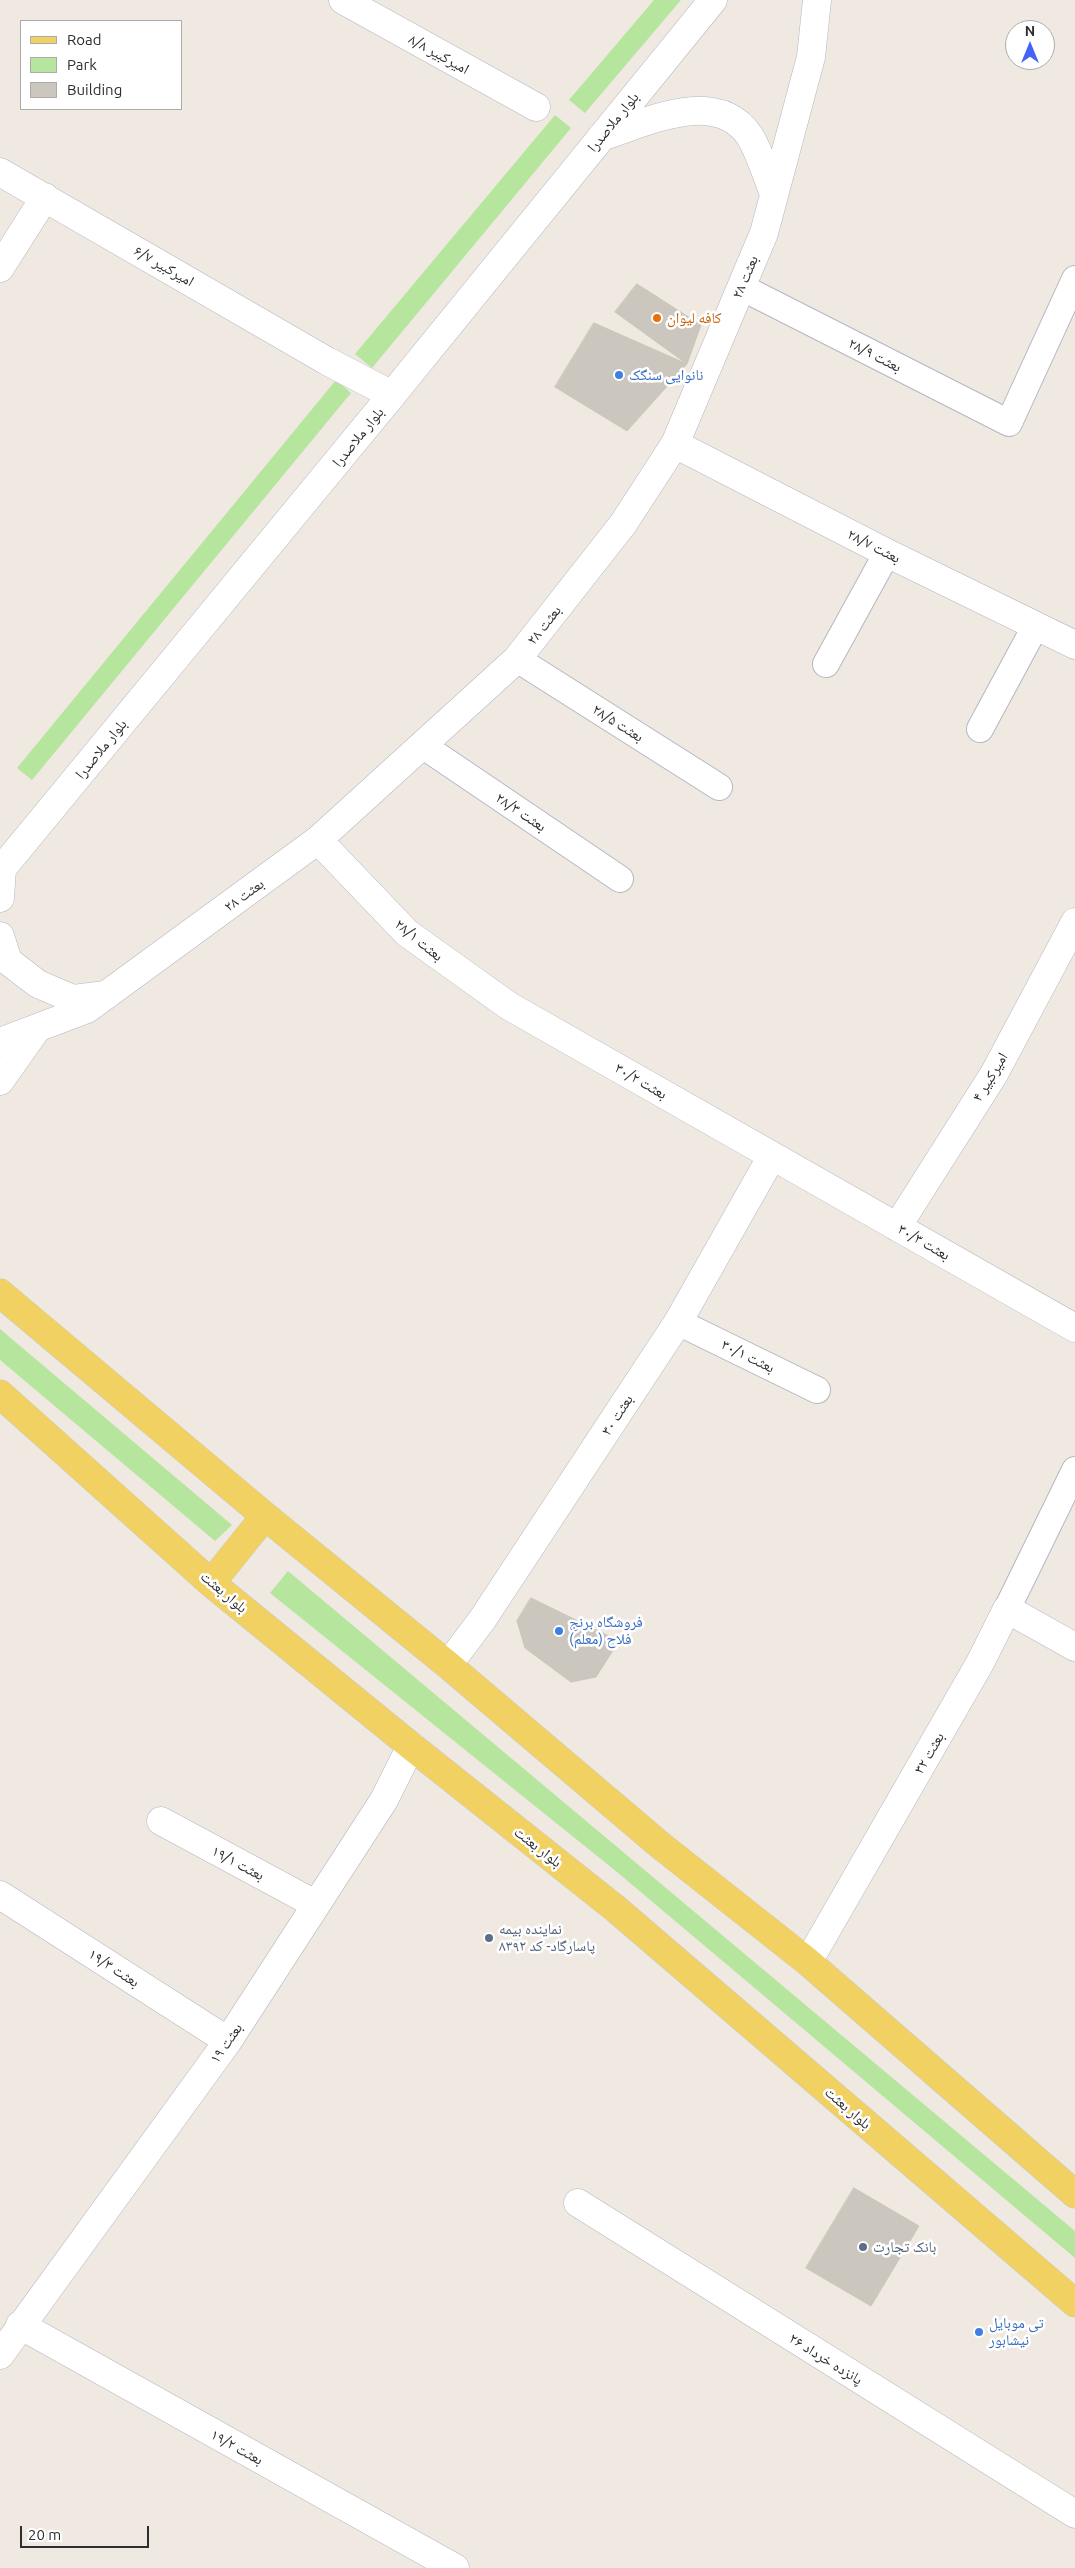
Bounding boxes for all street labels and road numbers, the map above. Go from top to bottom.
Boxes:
street label: امیرکبیر ۸/۸ [406,30,472,78]
street label: بلوار ملاصدرا [583,88,643,156]
street label: امیرکبیر ۶/۷ [131,242,197,290]
street label: بعثت ۲۸ [728,253,762,301]
street label: بعثت ۲۸/۹ [845,334,905,376]
street label: بلوار ملاصدرا [328,403,388,471]
street label: بعثت ۲۸/۷ [844,525,904,567]
street label: بعثت ۲۸ [523,602,565,648]
street label: بعثت ۲۸/۵ [589,700,647,746]
street label: بلوار ملاصدرا [71,715,131,783]
street label: بعثت ۲۸/۳ [492,789,550,835]
street label: بعثت ۲۸ [221,875,267,915]
street label: بعثت ۲۸/۱ [391,915,447,965]
street label: امیرکبیر ۴ [968,1049,1012,1105]
street label: بعثت ۳۰/۲ [612,1059,670,1103]
street label: بعثت ۳۰/۳ [895,1220,953,1264]
street label: بعثت ۳۰/۱ [718,1335,778,1377]
street label: بعثت ۳۰ [597,1391,637,1439]
street label: بلوار بعثت [197,1567,251,1617]
street label: بعثت ۳۲ [910,1729,948,1777]
street label: بلوار بعثت [511,1823,565,1871]
street label: بعثت ۱۹/۱ [209,1842,267,1884]
street label: بعثت ۱۹/۳ [85,1945,143,1991]
street label: بعثت ۱۹ [206,2019,246,2067]
street label: بلوار بعثت [821,2083,875,2133]
street label: پانزده خرداد ۲۶ [786,2329,866,2389]
street label: بعثت ۱۹/۲ [208,2425,266,2469]

